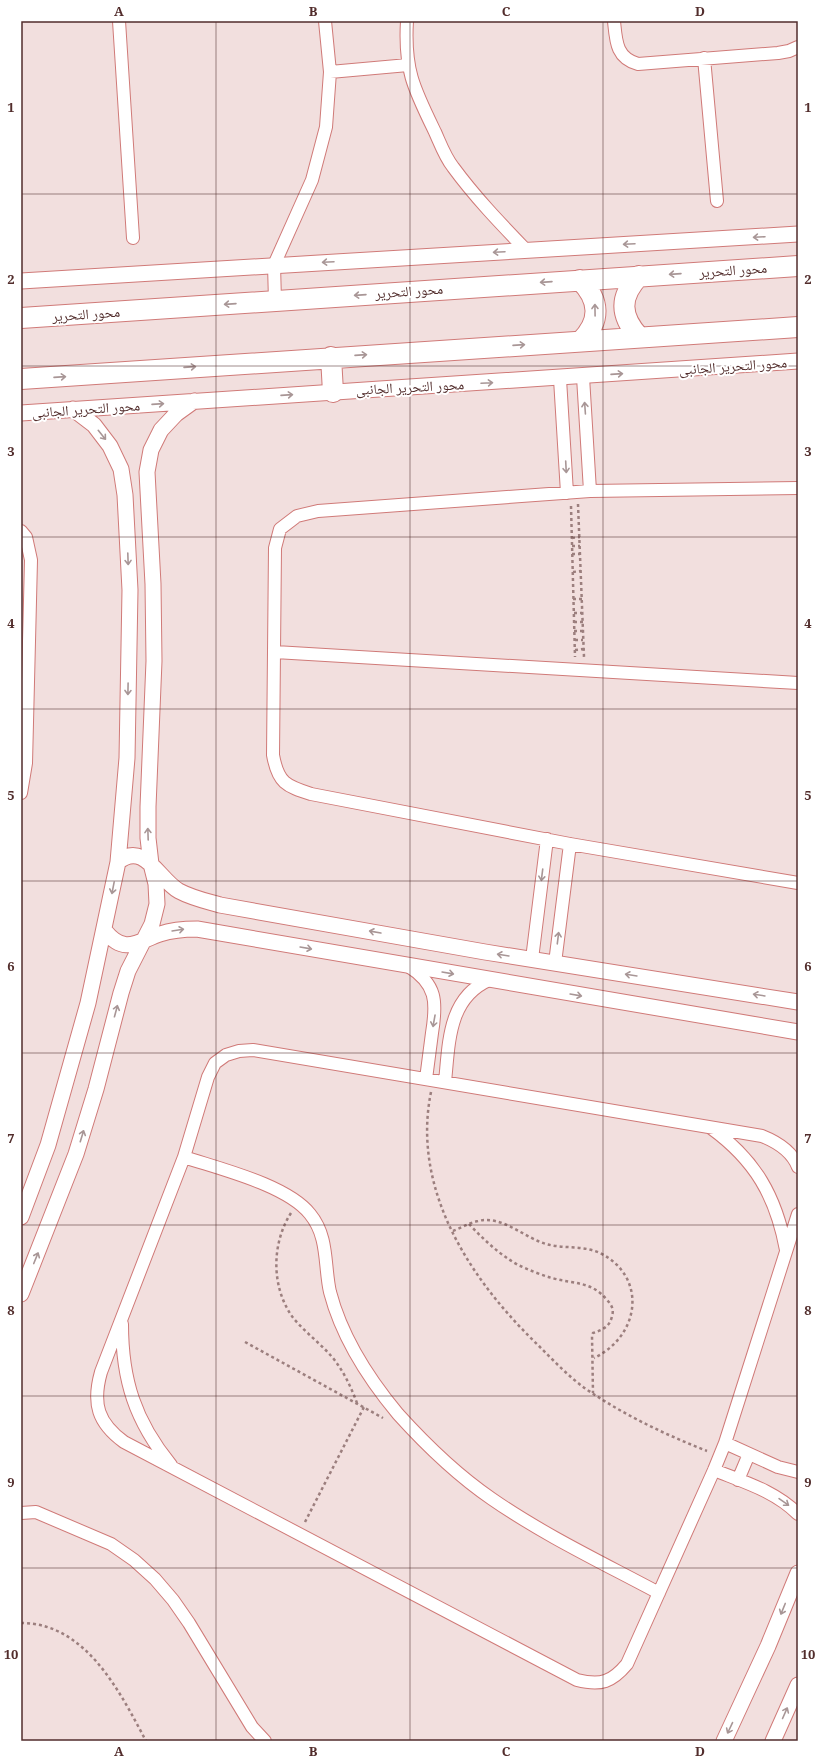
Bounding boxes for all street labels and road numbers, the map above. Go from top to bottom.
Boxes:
street label: محور التحرير [697,258,768,281]
street label: محور التحرير [373,279,444,302]
street label: محور التحرير [50,302,121,325]
street label: محور التحرير الجانبى [678,352,788,379]
street label: محور التحرير الجانبى [355,374,465,399]
street label: محور التحرير الجانبى [31,395,141,422]

